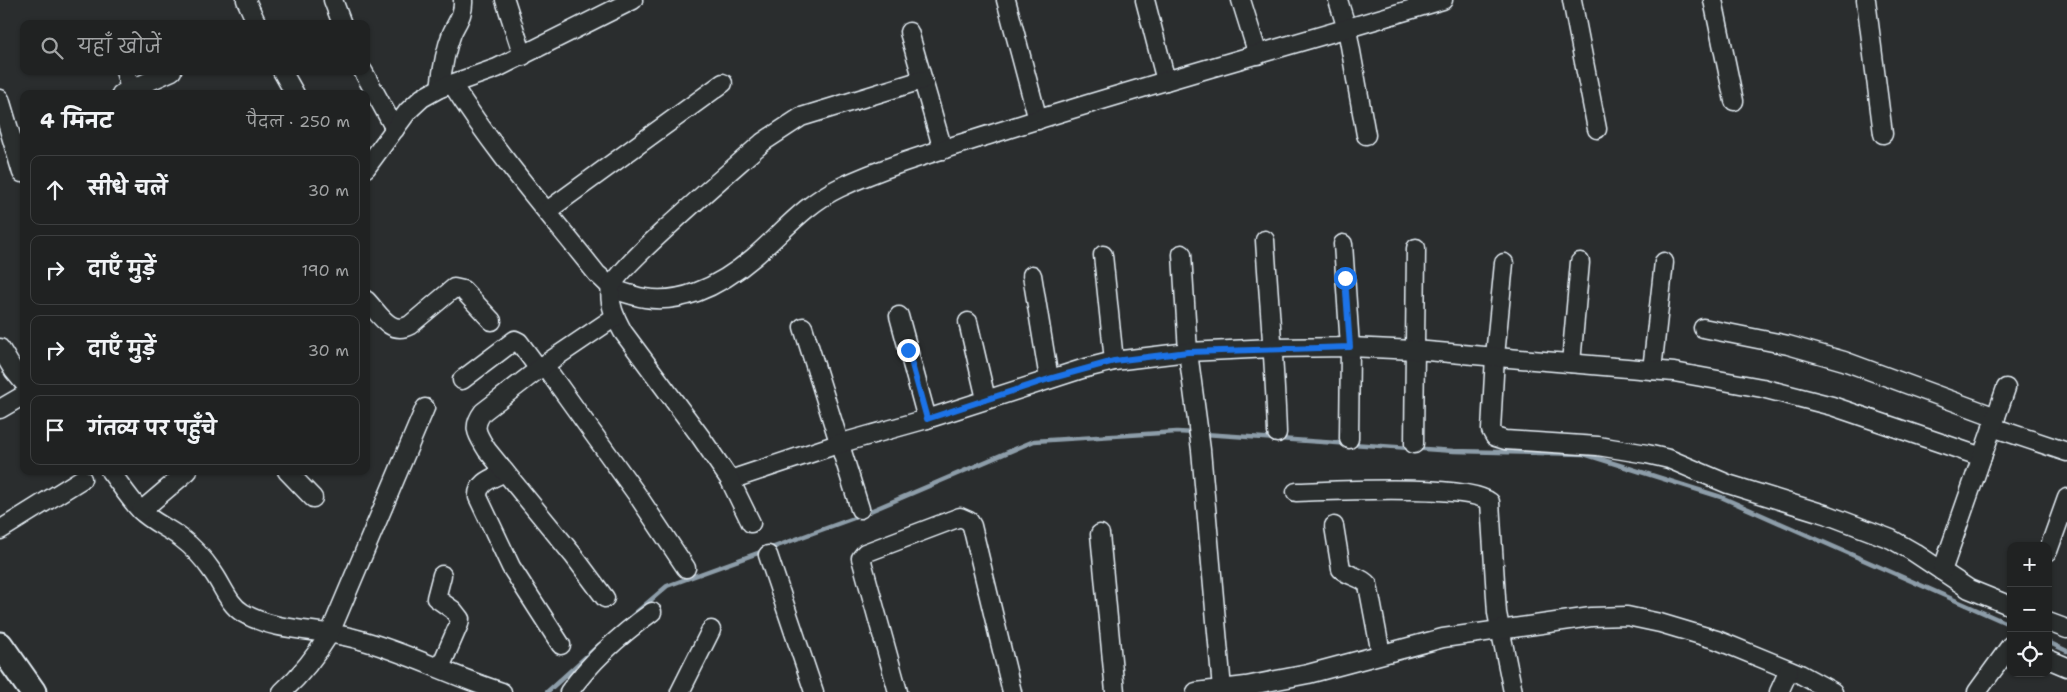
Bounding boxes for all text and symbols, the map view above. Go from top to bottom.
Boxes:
search box [20,20,370,75]
icon: search [38,34,66,62]
text: यहाँ खोजें [78,34,161,59]
text: 4 मिनट [40,107,113,135]
text: पैदल · 250 m [247,111,350,132]
icon: ahead [41,176,69,204]
text: सीधे चलें [88,176,167,201]
text: 30 m [308,180,349,201]
icon: right [41,256,69,284]
text: दाएँ मुड़ें [88,256,156,281]
text: 190 m [302,260,349,281]
route start [1334,267,1357,290]
icon: right [41,336,69,364]
text: दाएँ मुड़ें [88,336,156,361]
route end [897,339,920,362]
text: 30 m [308,340,349,361]
icon: arrive [41,416,69,444]
text: गंतव्य पर पहुँचे [88,416,217,441]
map controls [2007,542,2052,677]
button: + [2007,542,2052,587]
button: − [2007,587,2052,632]
button: locate [2007,632,2052,677]

